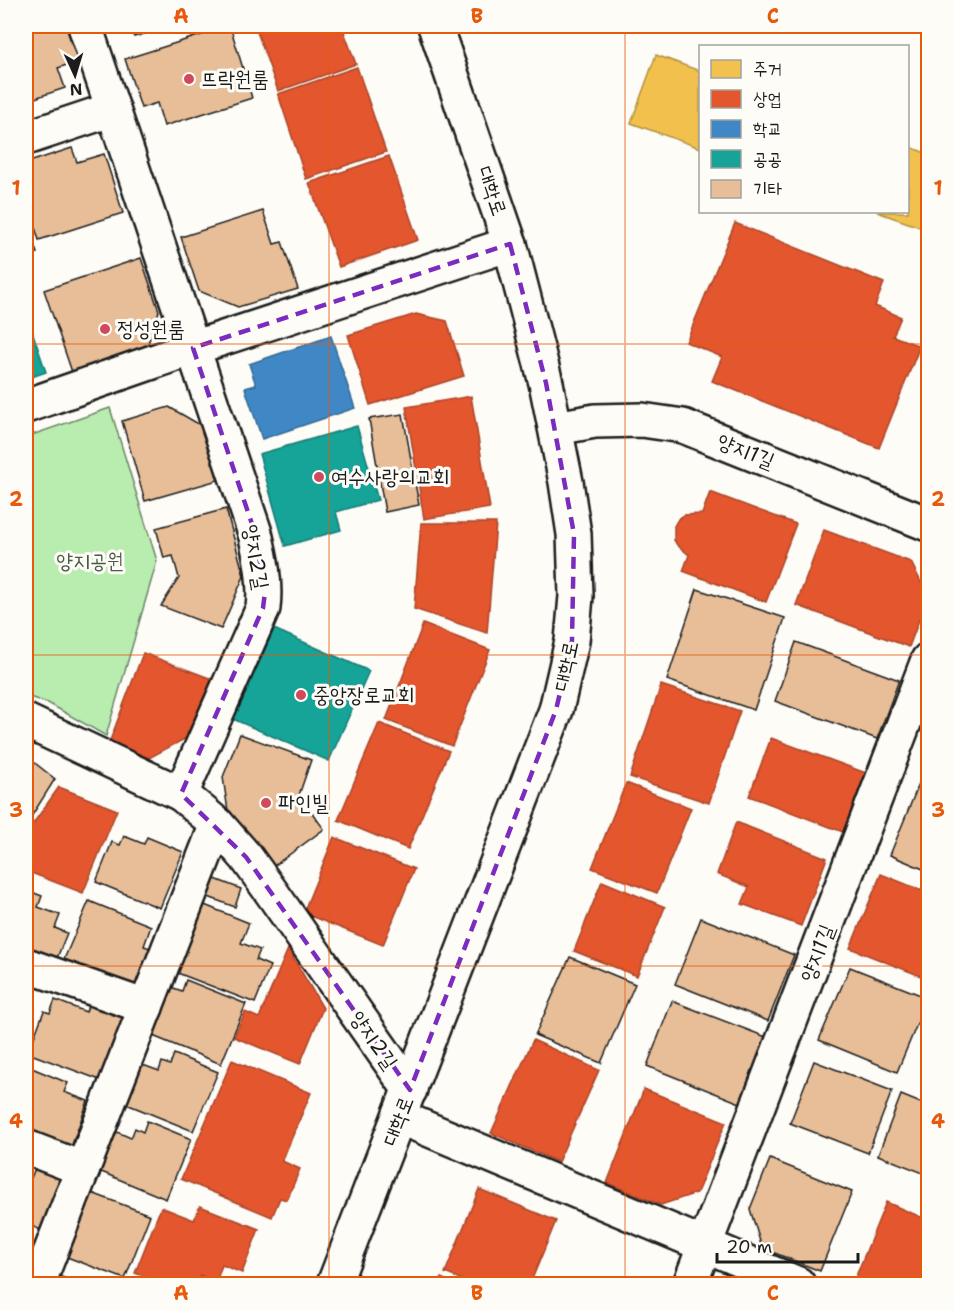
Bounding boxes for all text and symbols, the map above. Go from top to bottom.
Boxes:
text: A [173,3,189,29]
text: B [471,3,483,29]
text: C [767,3,779,29]
north arrow [45,45,105,105]
legend [699,45,909,213]
text: 주거 [753,57,782,81]
place label: 뜨락원룸 [201,65,269,93]
marker: 뜨락원룸 [182,72,196,86]
text: N [69,79,83,100]
text: 상업 [753,87,782,111]
text: 학교 [753,117,782,141]
text: 공공 [753,147,782,171]
street label: 대학로 [471,162,513,220]
text: 1 [11,175,21,201]
text: 1 [933,175,943,201]
text: 기타 [753,177,782,201]
place label: 정성원룸 [117,315,185,343]
marker: 정성원룸 [98,322,112,336]
street label: 양지1길 [713,427,779,475]
place label: 여수사랑의교회 [331,463,449,491]
marker: 여수사랑의교회 [312,470,326,484]
text: 2 [9,486,23,512]
text: 2 [931,486,945,512]
street label: 양지2길 [237,522,275,592]
park label: 양지공원 [56,547,124,575]
street label: 대학로 [547,638,585,694]
place label: 중앙장로교회 [313,681,414,709]
marker: 중앙장로교회 [294,688,308,702]
place label: 파인빌 [278,789,329,817]
marker: 파인빌 [259,796,273,810]
text: 3 [9,797,23,823]
text: 3 [931,797,945,823]
street label: 양지1길 [793,920,841,986]
street label: 양지2길 [344,1005,404,1075]
street label: 대학로 [376,1092,420,1150]
text: 4 [9,1108,23,1134]
text: 4 [931,1108,945,1134]
scale bar [717,1226,858,1264]
text: 20 m [726,1235,772,1259]
text: A [173,1280,189,1306]
text: B [471,1280,483,1306]
text: C [767,1280,779,1306]

